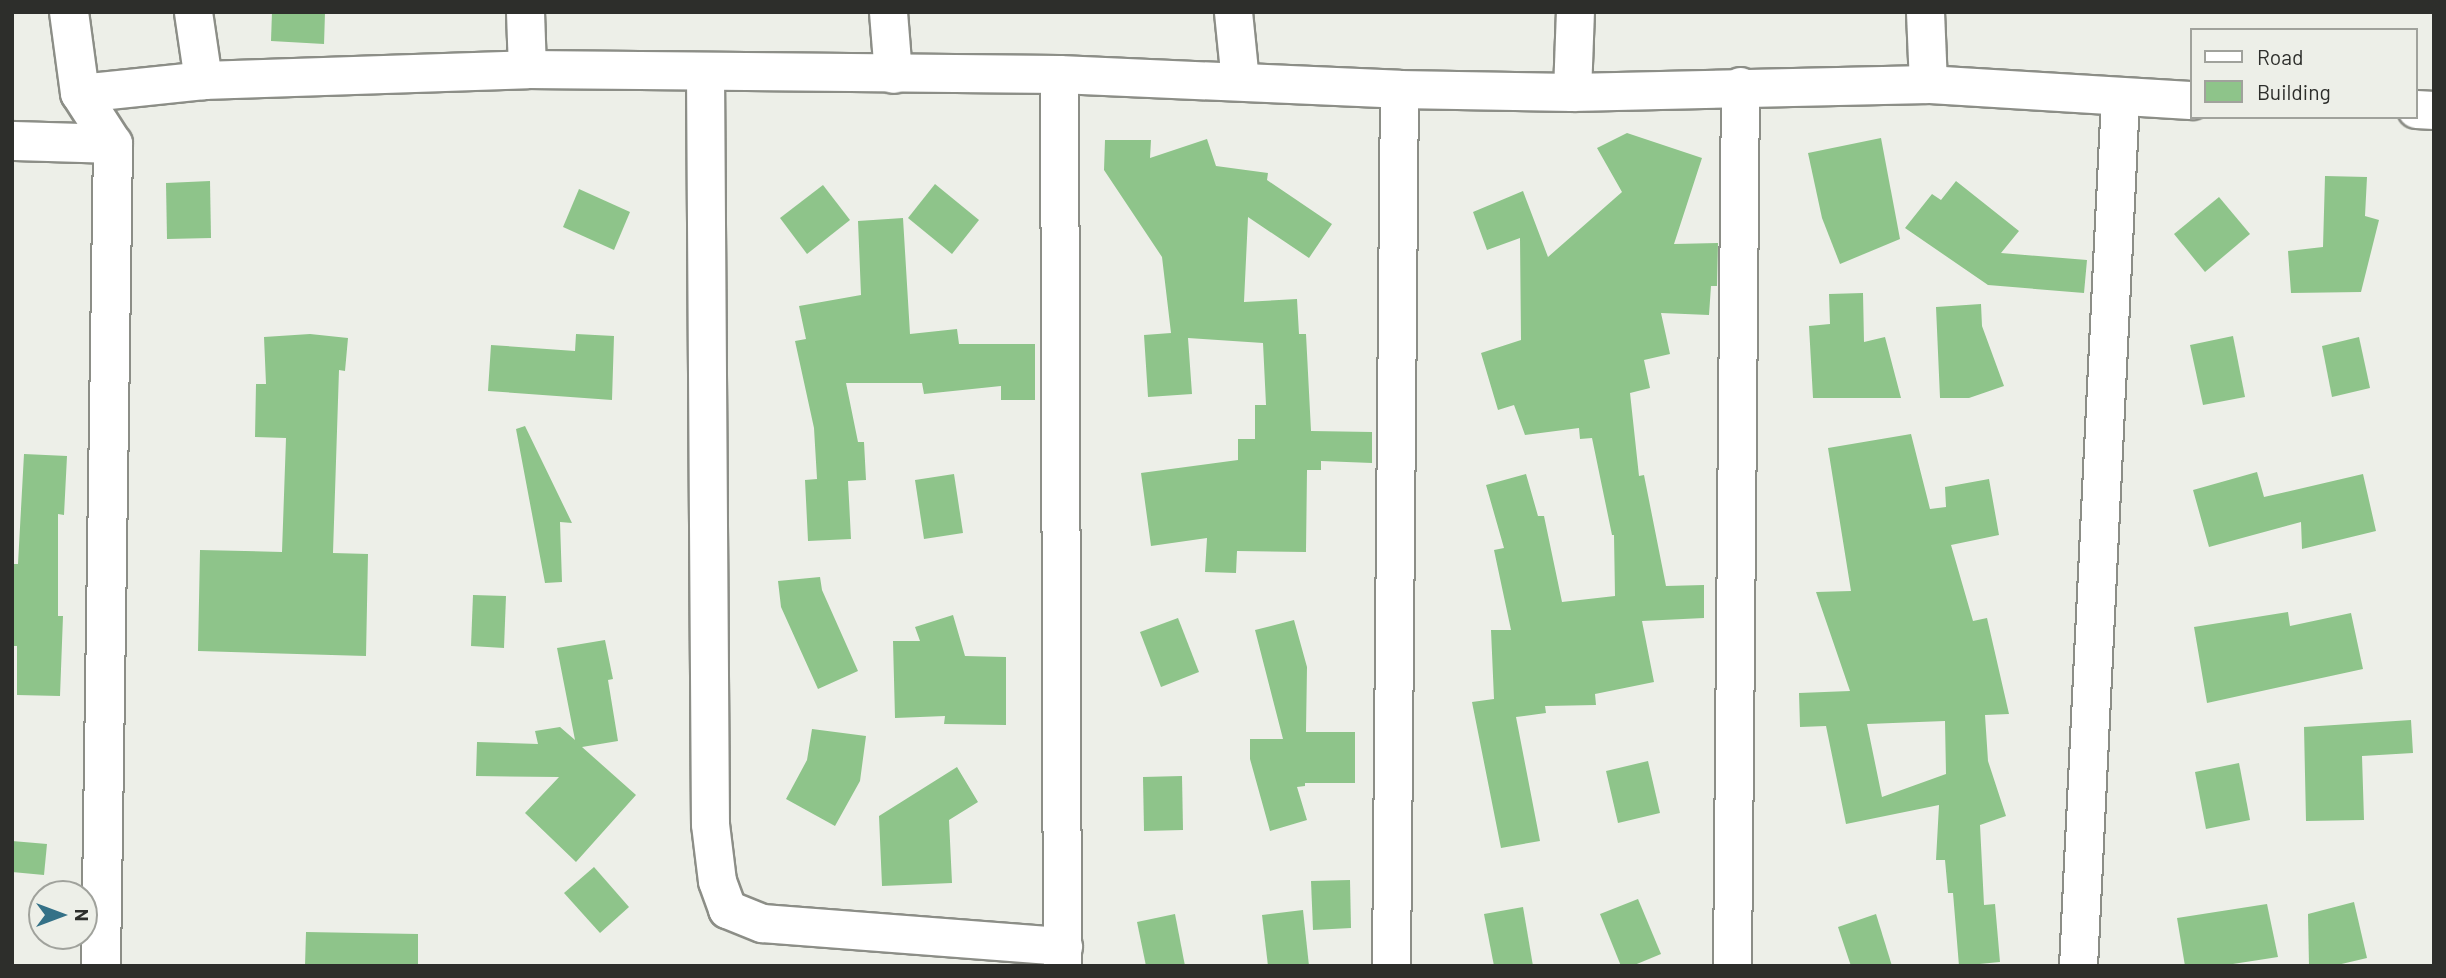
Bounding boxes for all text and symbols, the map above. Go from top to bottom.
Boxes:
legend [2190,28,2418,119]
text: Road [2257,44,2303,69]
text: Building [2257,79,2331,104]
north arrow [28,880,98,950]
text: N [71,909,94,921]

